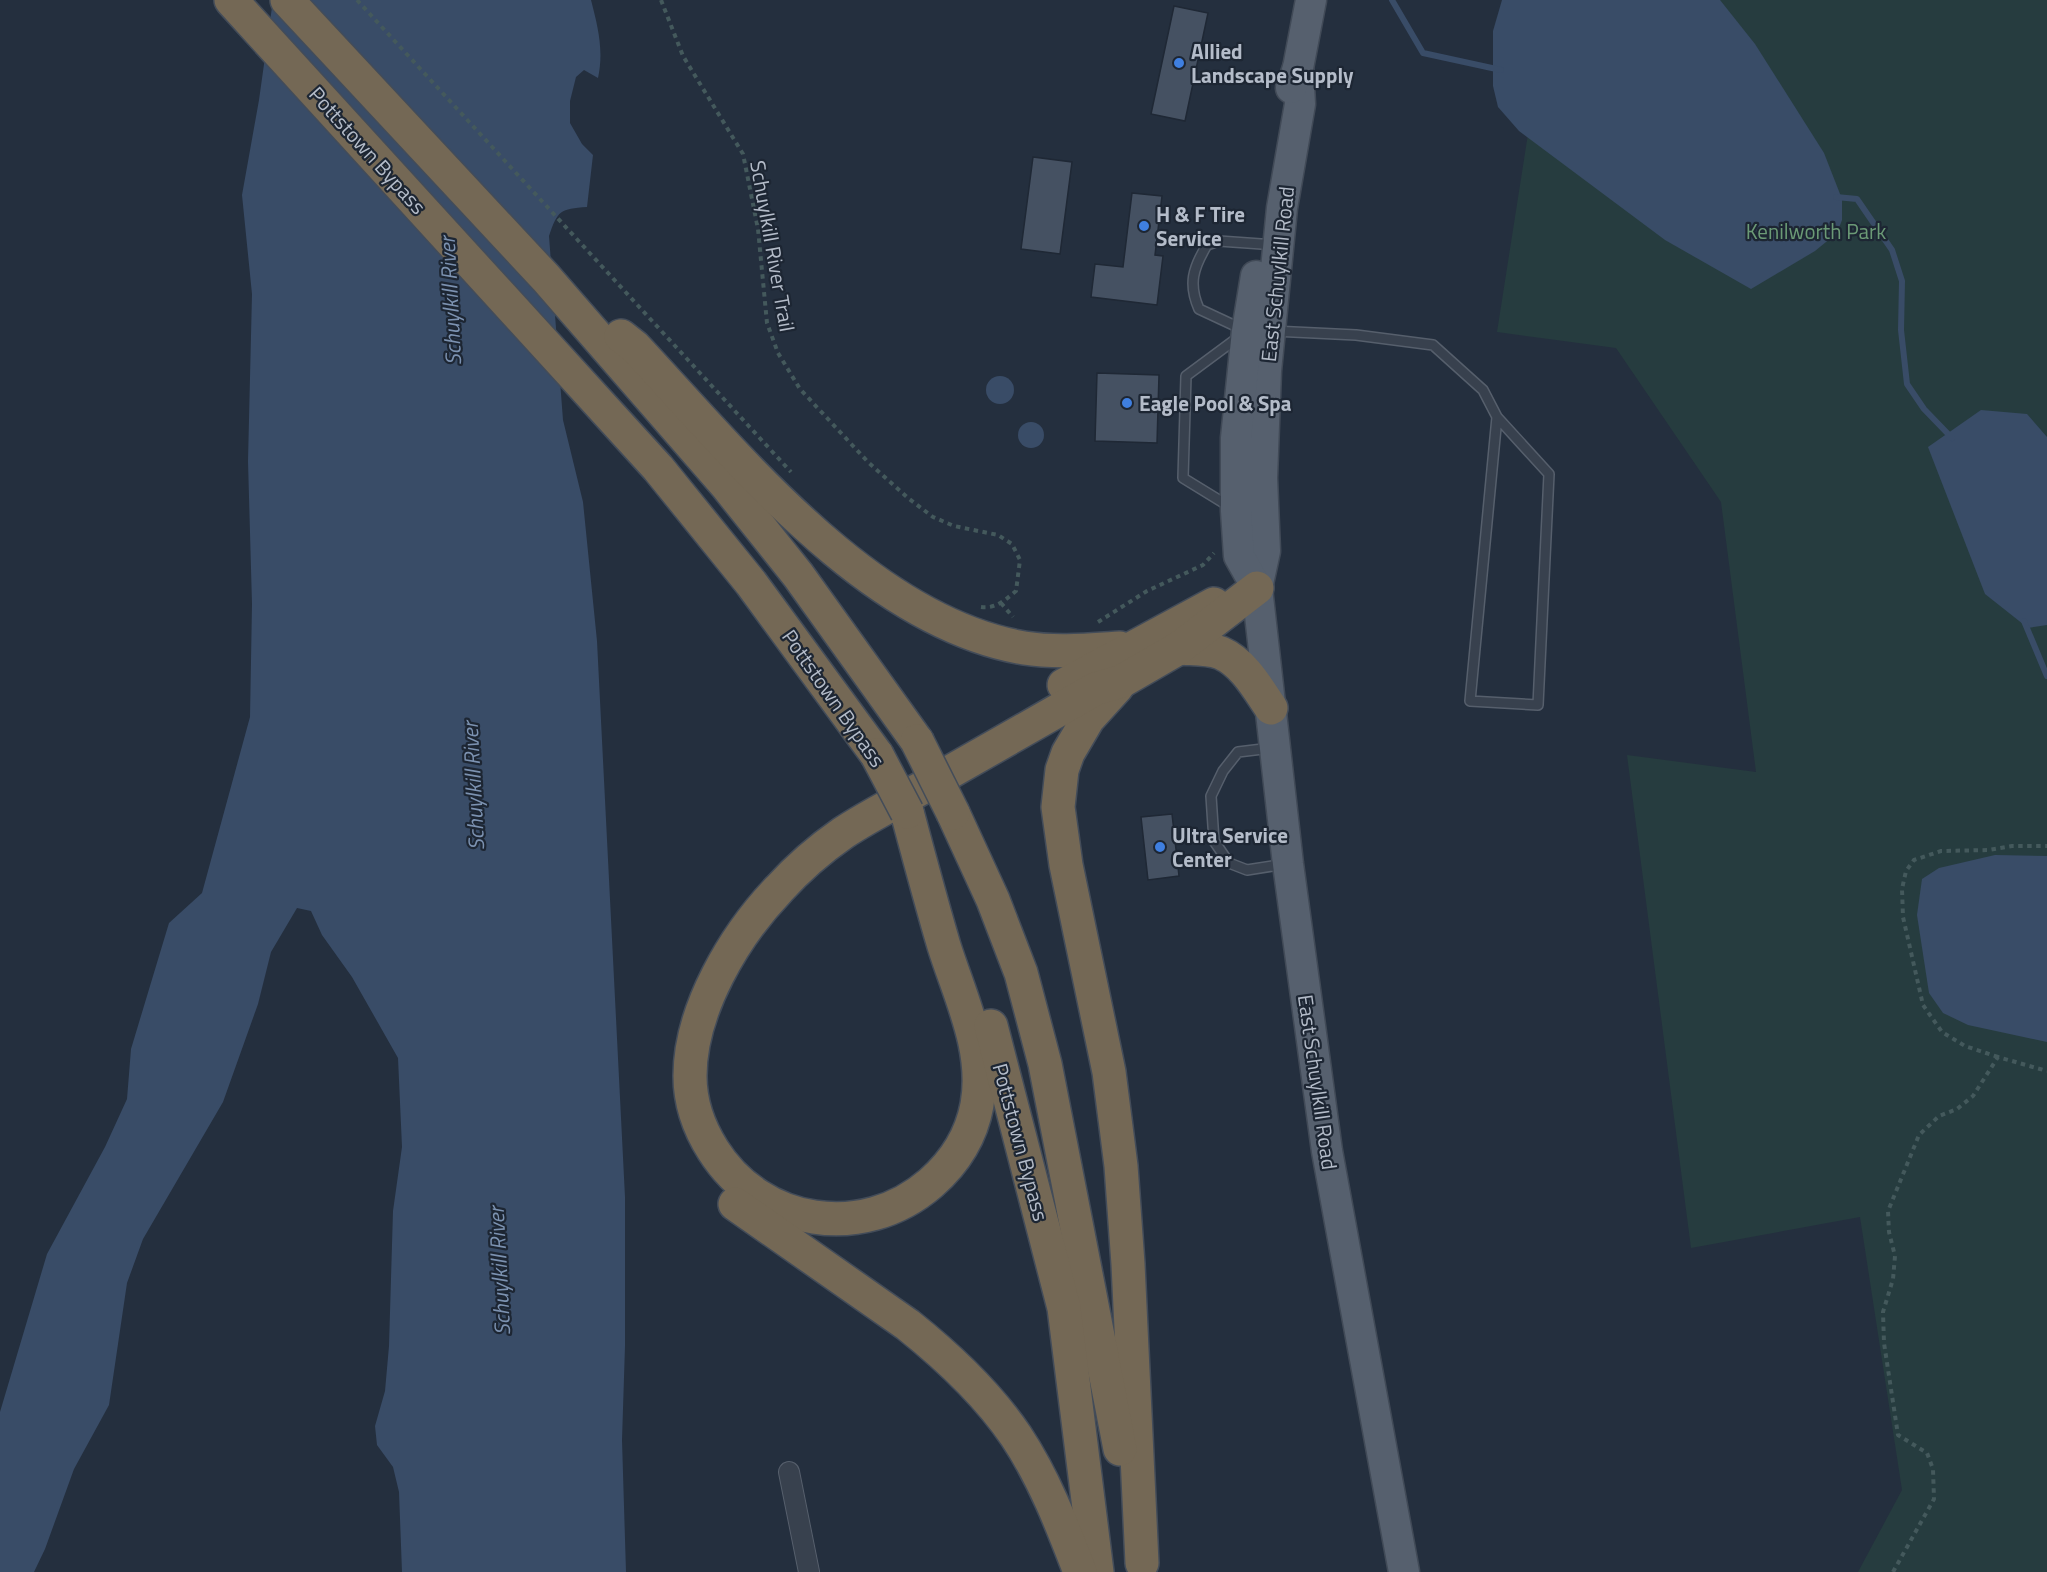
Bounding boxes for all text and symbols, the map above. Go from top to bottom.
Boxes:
place label: Allied Landscape Supply [1191,35,1354,91]
marker: Allied Landscape Supply [1172,56,1186,70]
street label: Pottstown Bypass [302,79,434,221]
street label: Schuylkill River Trail [742,158,804,334]
street label: East Schuylkill Road [1252,185,1302,363]
place label: H & F Tire Service [1156,198,1245,254]
park label: Kenilworth Park [1746,215,1886,247]
marker: H & F Tire Service [1137,219,1151,233]
water label: Schuylkill River [429,233,470,366]
place label: Eagle Pool & Spa [1139,387,1292,419]
marker: Eagle Pool & Spa [1120,396,1134,410]
street label: Pottstown Bypass [774,622,894,774]
water label: Schuylkill River [452,718,493,851]
place label: Ultra Service Center [1172,819,1288,875]
marker: Ultra Service Center [1153,840,1167,854]
street label: East Schuylkill Road [1290,992,1346,1172]
street label: Pottstown Bypass [985,1059,1057,1225]
water label: Schuylkill River [478,1203,519,1336]

